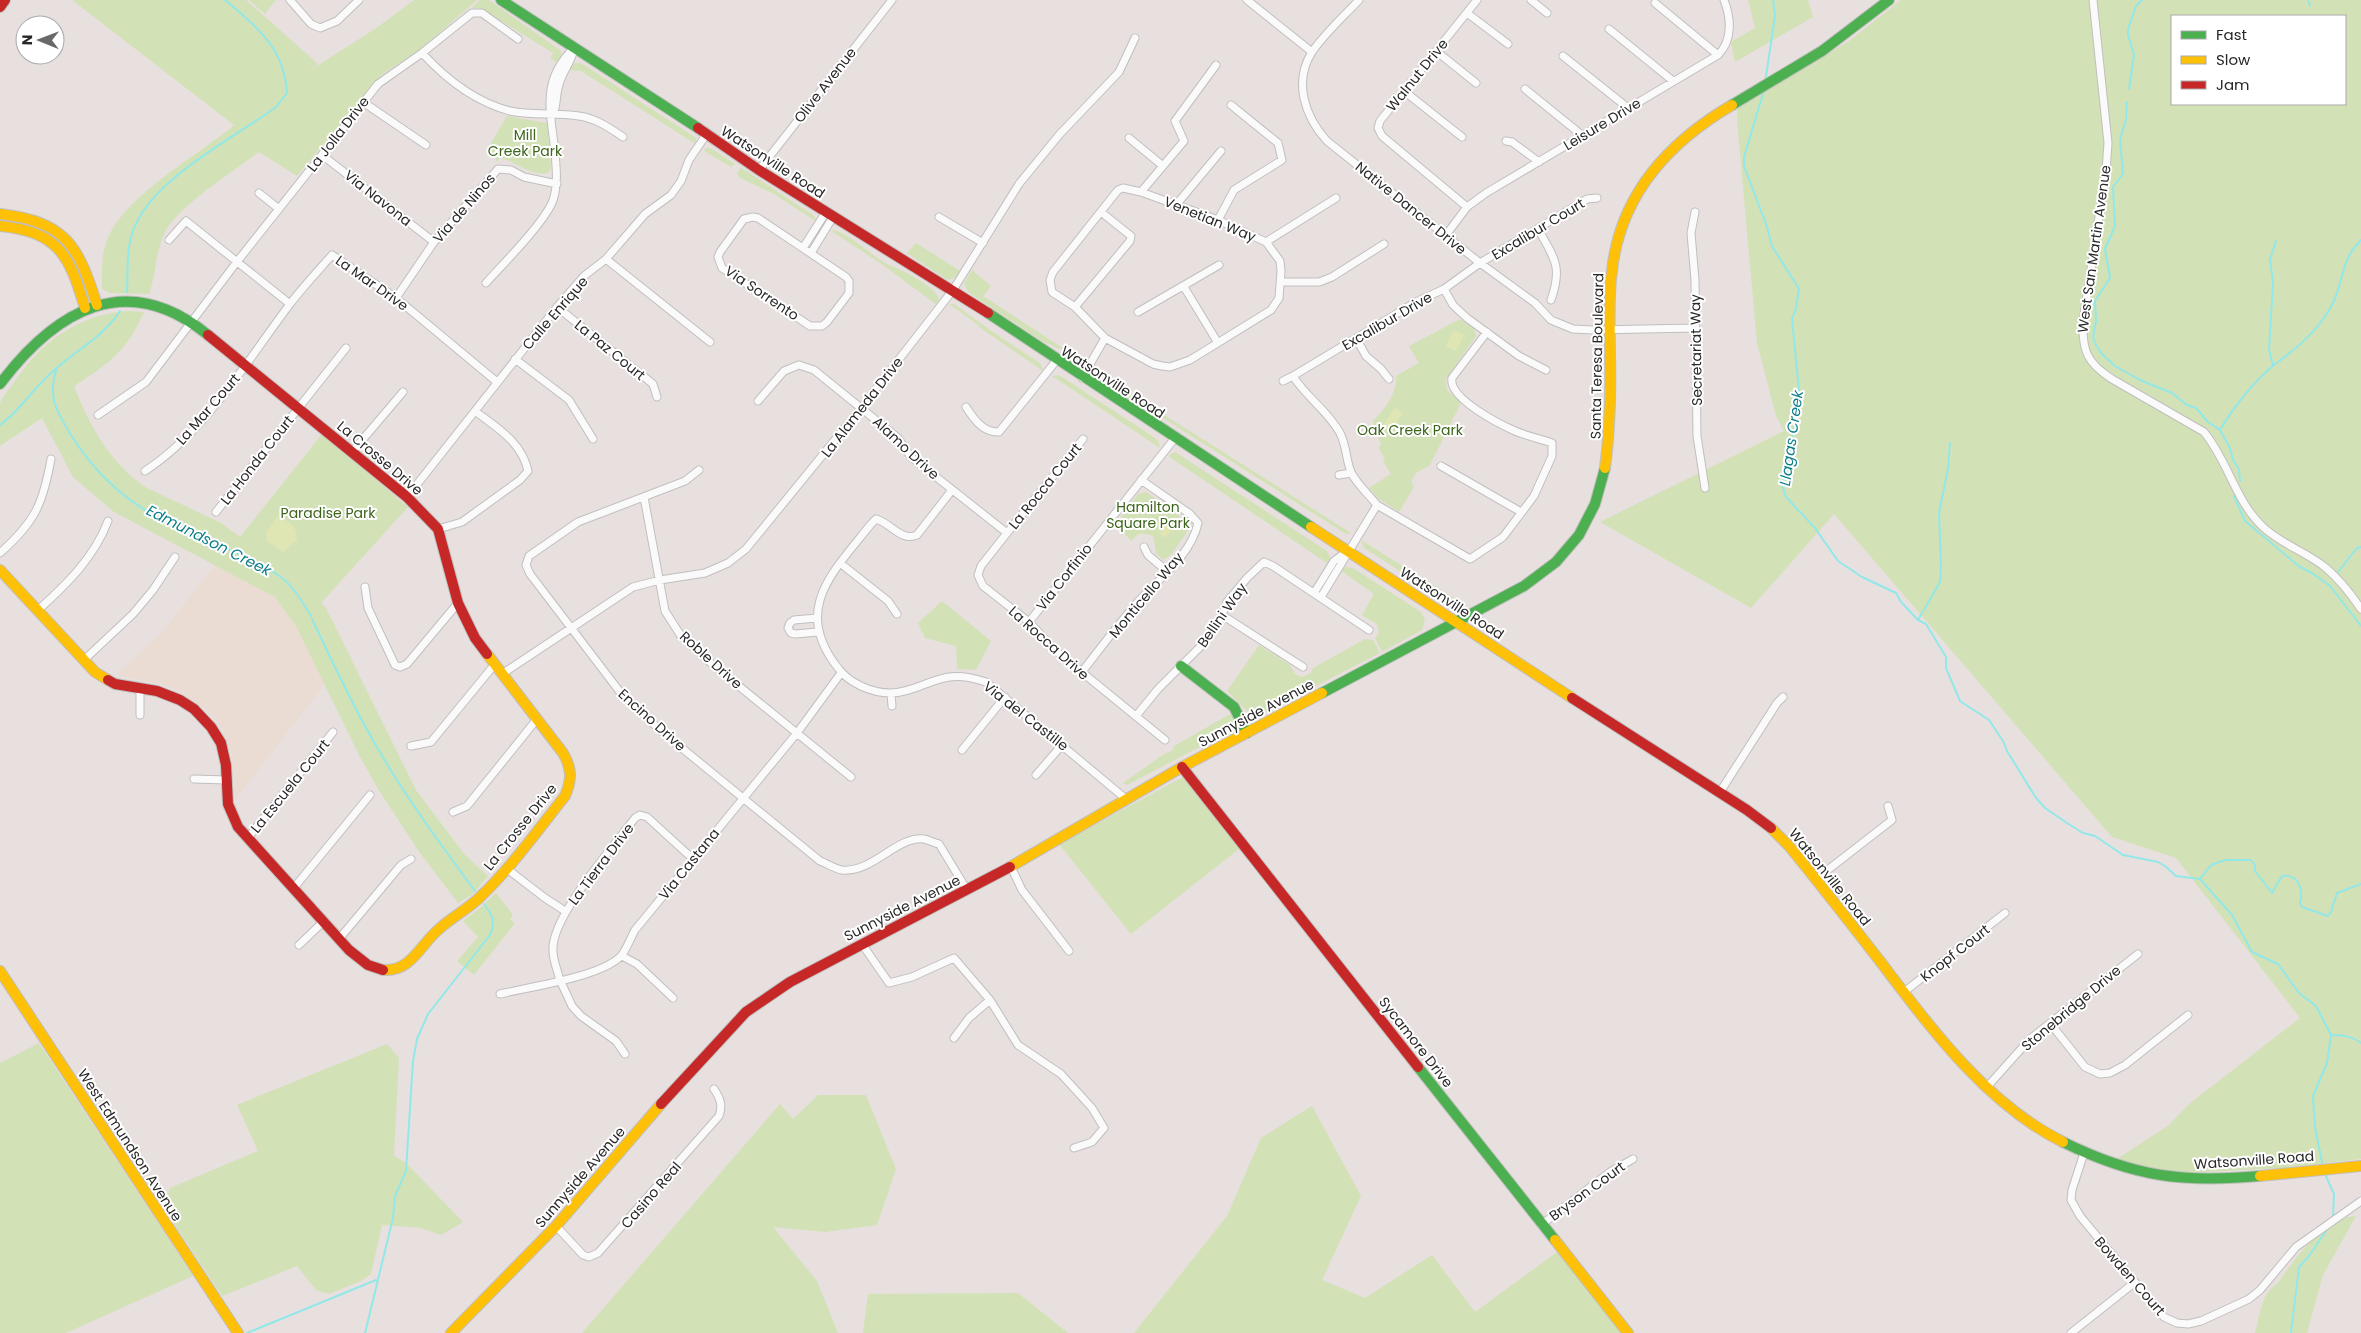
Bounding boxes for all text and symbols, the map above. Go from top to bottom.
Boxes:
north arrow [15,15,65,65]
legend [2171,15,2346,105]
text: Fast [2216,24,2247,45]
text: N [17,34,37,45]
street label: Walnut Drive [1381,34,1453,116]
street label: Olive Avenue [789,43,861,127]
text: Slow [2216,49,2251,70]
text: Jam [2216,74,2250,95]
street label: La Jolla Drive [302,92,374,176]
street label: Leisure Drive [1559,93,1645,155]
street label: Watsonville Road [717,121,829,203]
park label: Mill Creek Park [488,125,563,161]
street label: Native Dancer Drive [1351,157,1471,259]
street label: West San Martin Avenue [2072,163,2116,334]
street label: Via Navona [340,165,416,231]
street label: Via de Ninos [428,169,500,247]
street label: Venetian Way [1161,191,1259,247]
street label: Excalibur Court [1488,193,1588,265]
street label: La Mar Drive [332,250,413,316]
street label: Via Sorrento [721,261,803,325]
street label: Calle Enrique [517,272,593,354]
street label: Santa Teresa Boulevard [1586,273,1608,439]
street label: Excalibur Drive [1338,287,1436,355]
street label: Secretariat Way [1685,294,1707,406]
street label: La Paz Court [570,315,650,385]
street label: Watsonville Road [1057,341,1169,423]
street label: La Alameda Drive [816,352,908,461]
street label: La Mar Court [171,369,245,449]
water label: Llagas Creek [1774,388,1808,487]
street label: La Honda Court [216,411,298,509]
street label: Alamo Drive [868,412,944,484]
street label: La Crosse Drive [333,416,427,500]
park label: Oak Creek Park [1357,420,1464,440]
street label: La Rocca Court [1004,439,1086,533]
park label: Hamilton Square Park [1106,497,1191,533]
water label: Edmundson Creek [143,499,276,581]
park label: Paradise Park [281,503,376,523]
street label: Via Corfinio [1031,539,1097,615]
street label: Monticello Way [1104,548,1188,642]
street label: Watsonville Road [1396,562,1508,644]
street label: Bellini Way [1192,579,1252,651]
street label: La Rocca Drive [1004,601,1094,685]
street label: Roble Drive [675,627,747,694]
street label: Sunnyside Avenue [1195,674,1318,752]
street label: Via del Castille [979,676,1073,756]
street label: Encino Drive [614,684,690,756]
street label: La Escuela Court [246,735,334,837]
street label: La Crosse Drive [479,779,561,875]
street label: La Tierra Drive [564,819,639,909]
street label: Via Castana [654,824,724,904]
street label: Watsonville Road [1784,824,1876,930]
street label: Sunnyside Avenue [840,870,964,946]
street label: Knopf Court [1916,920,1994,986]
street label: Stonebridge Drive [2017,960,2125,1056]
street label: Sycamore Drive [1374,992,1458,1092]
street label: West Edmundson Avenue [73,1065,187,1226]
street label: Sunnyside Avenue [530,1122,630,1232]
street label: Watsonville Road [2193,1146,2315,1174]
street label: Casino Real [616,1157,686,1233]
street label: Bryson Court [1545,1157,1629,1225]
street label: Bowden Court [2090,1232,2170,1320]

